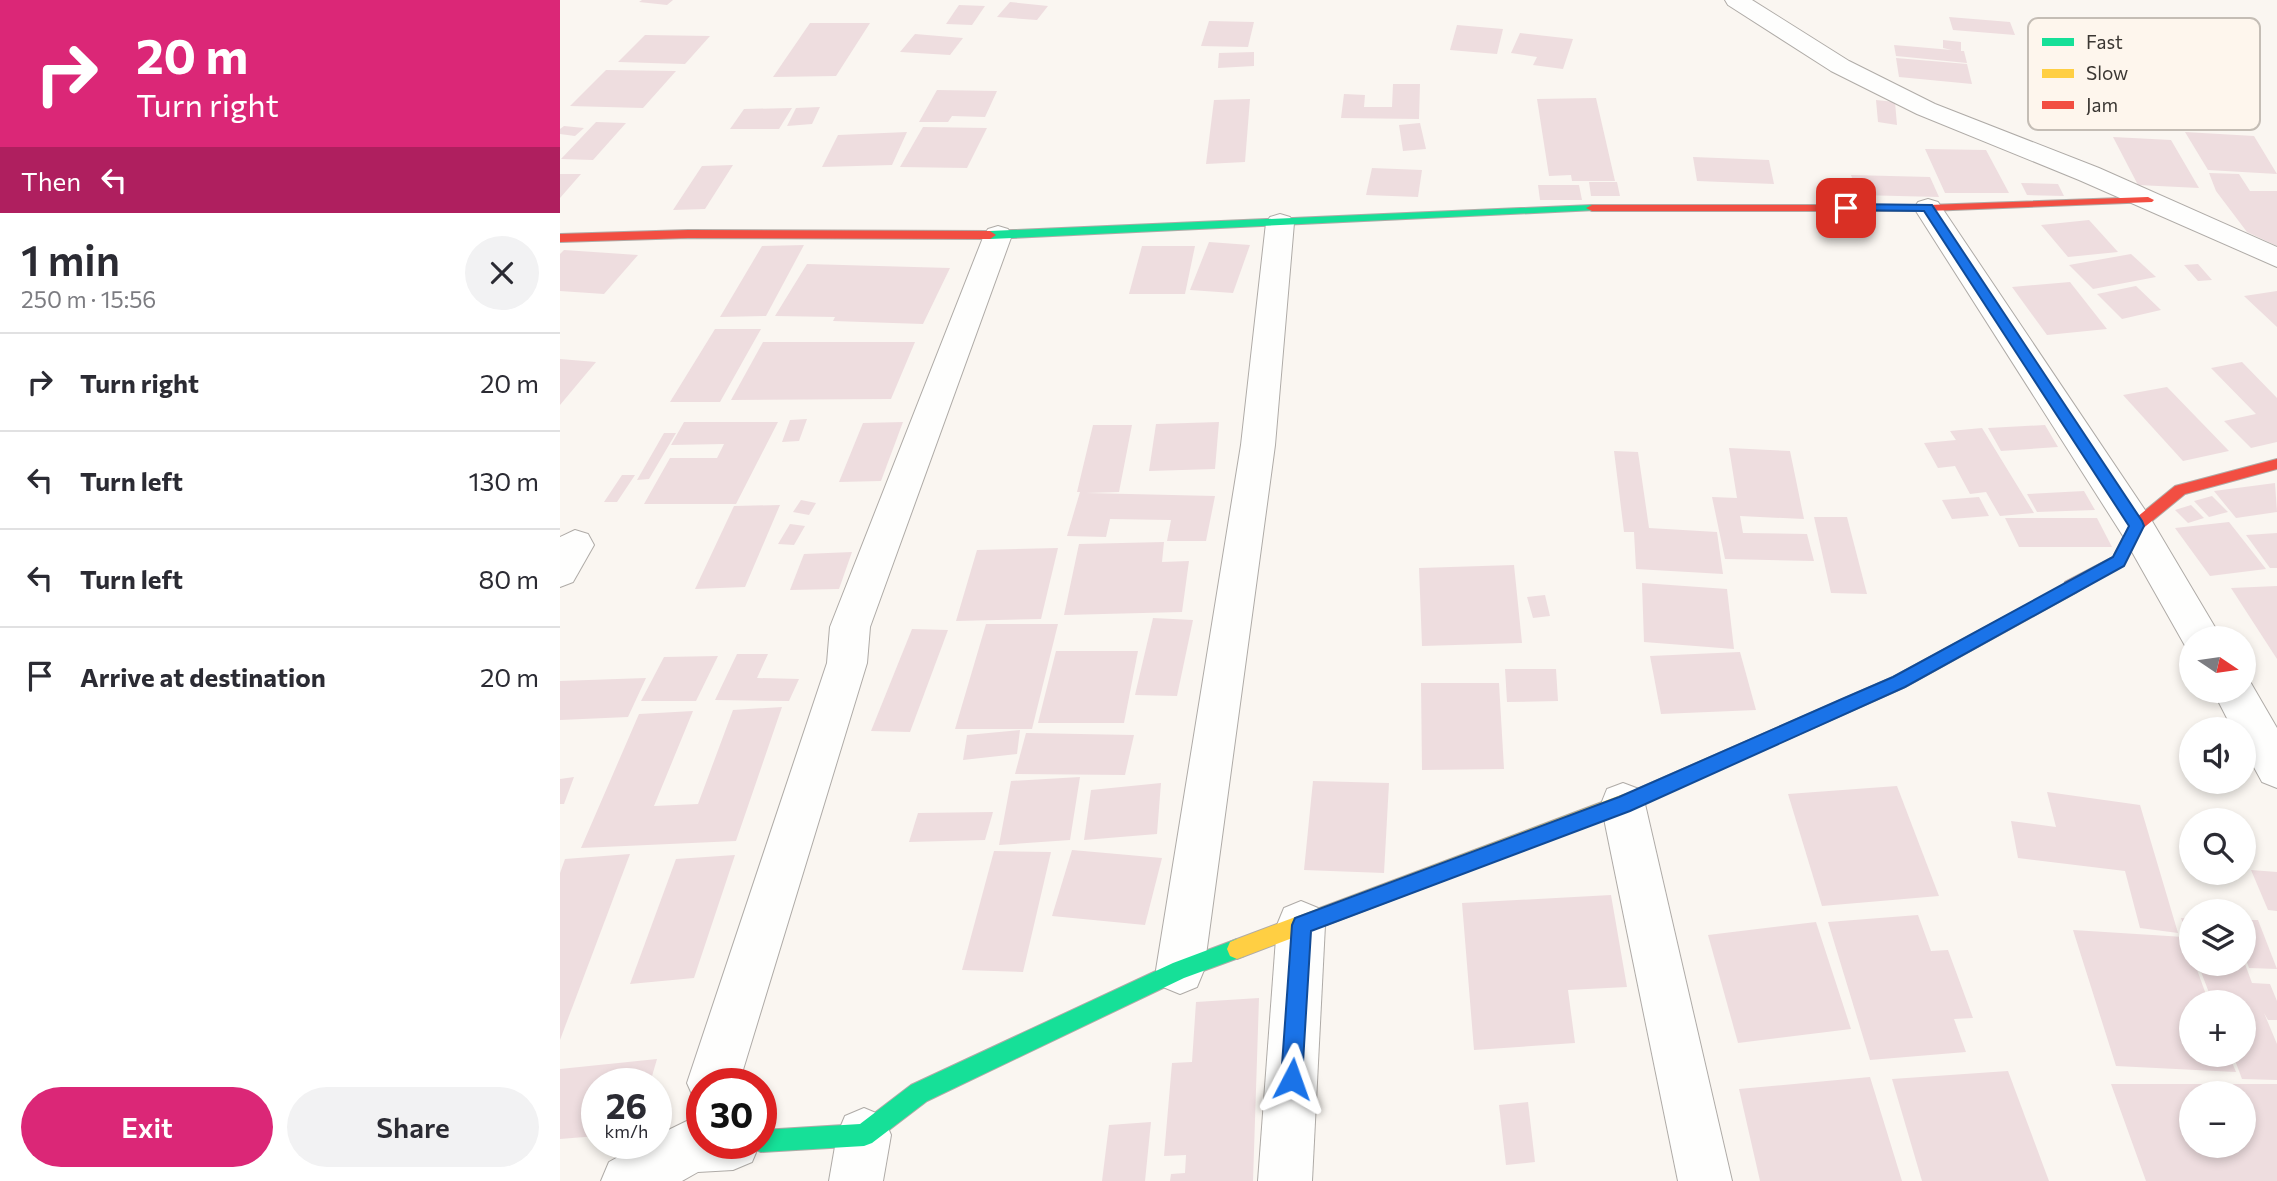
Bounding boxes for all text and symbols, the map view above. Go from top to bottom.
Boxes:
legend [2028,18,2260,130]
text: 20 m [136,24,248,84]
icon: right [21,28,112,119]
text: Fast [2086,30,2123,53]
text: Slow [2086,61,2128,84]
text: Turn right [136,84,279,124]
text: Jam [2086,93,2118,116]
icon: left [95,161,133,199]
text: Then [21,165,81,196]
pin [1816,178,1876,238]
icon: arrive [1827,189,1865,227]
text: 1 min [21,233,120,285]
button: close [465,236,539,310]
text: 250 m · 15:56 [21,285,156,313]
icon: right [21,363,59,401]
text: Turn right [80,367,199,398]
text: 20 m [480,367,539,398]
icon: left [21,461,59,499]
text: Turn left [80,465,183,496]
text: 130 m [468,465,539,496]
icon: left [21,559,59,597]
text: Turn left [80,563,183,594]
text: 80 m [479,563,539,594]
north arrow [2179,626,2256,704]
map controls [2179,626,2256,1158]
icon: arrive [21,657,59,695]
text: Arrive at destination [80,661,326,692]
text: 20 m [480,661,539,692]
button: sound [2179,717,2256,794]
button: search [2179,808,2256,885]
button: layers [2179,899,2256,976]
button: + [2179,990,2256,1067]
position arrow [1255,1042,1329,1116]
speed limit sign: 30 [686,1068,777,1159]
button: − [2179,1081,2256,1158]
text: 26 [606,1083,647,1126]
button: Exit [21,1087,273,1167]
button: Share [287,1087,539,1167]
text: km/h [605,1120,648,1142]

